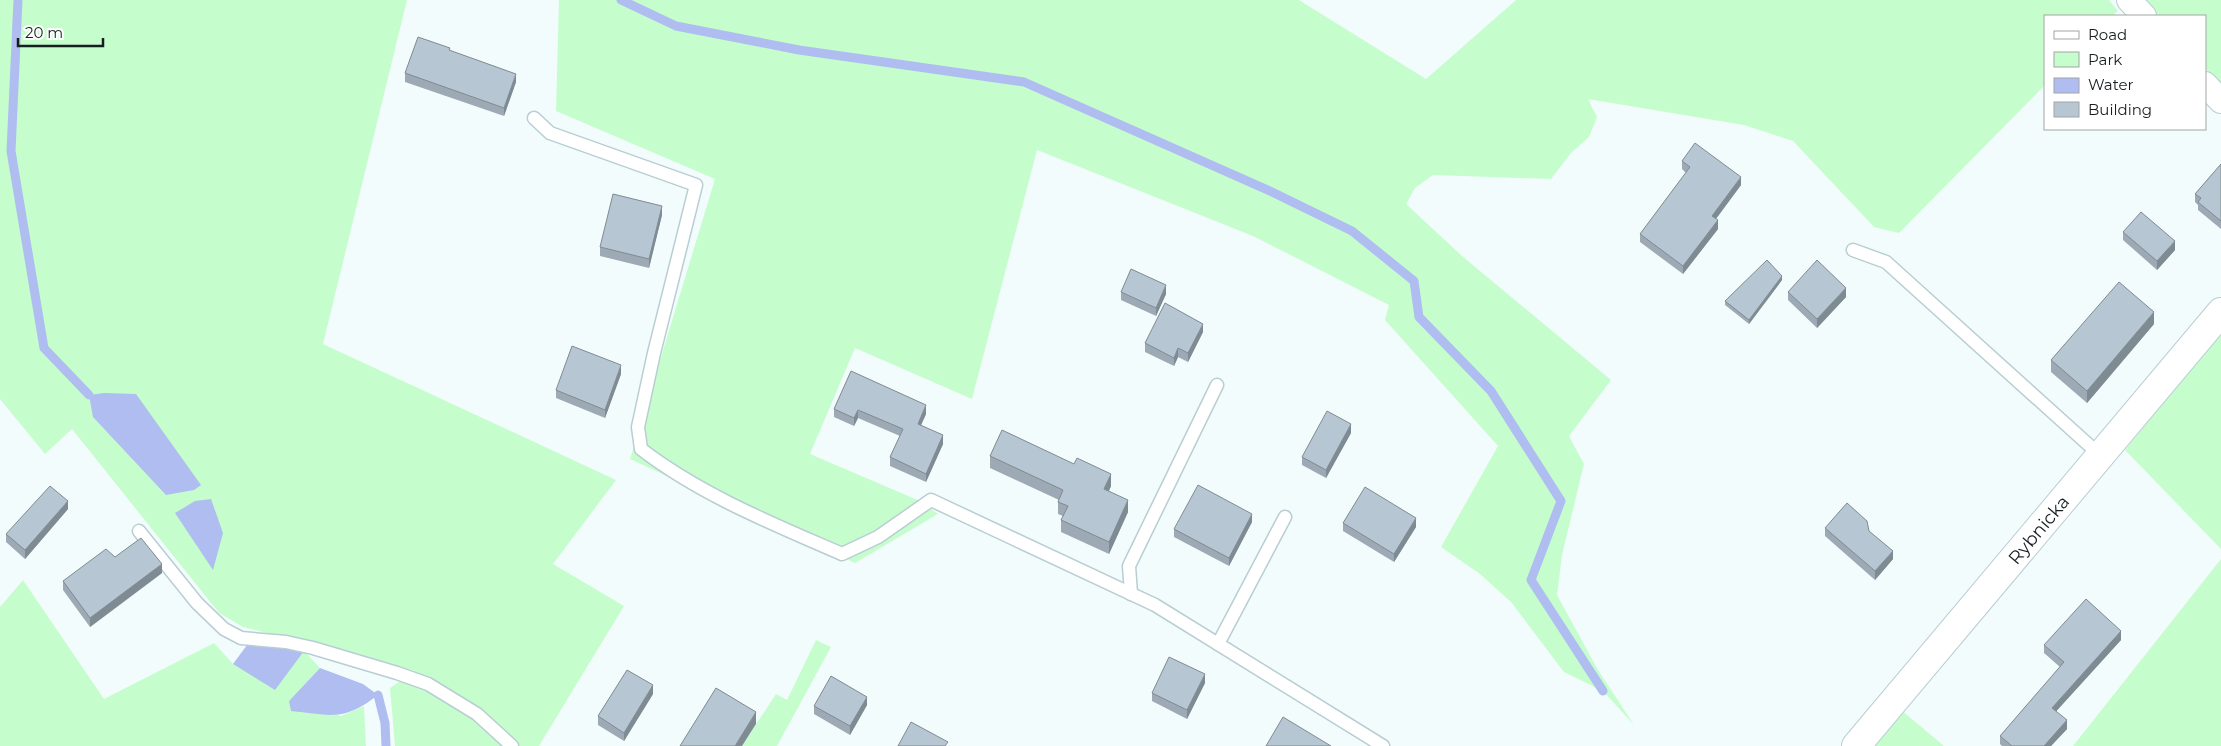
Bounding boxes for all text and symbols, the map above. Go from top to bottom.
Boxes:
scale bar [18,15,102,47]
legend [2044,15,2206,130]
text: 20 m [25,23,63,42]
text: Road [2088,25,2127,44]
text: Park [2088,50,2122,69]
text: Water [2088,75,2134,94]
text: Building [2088,100,2152,119]
street label: Rybnicka [2004,491,2074,569]

